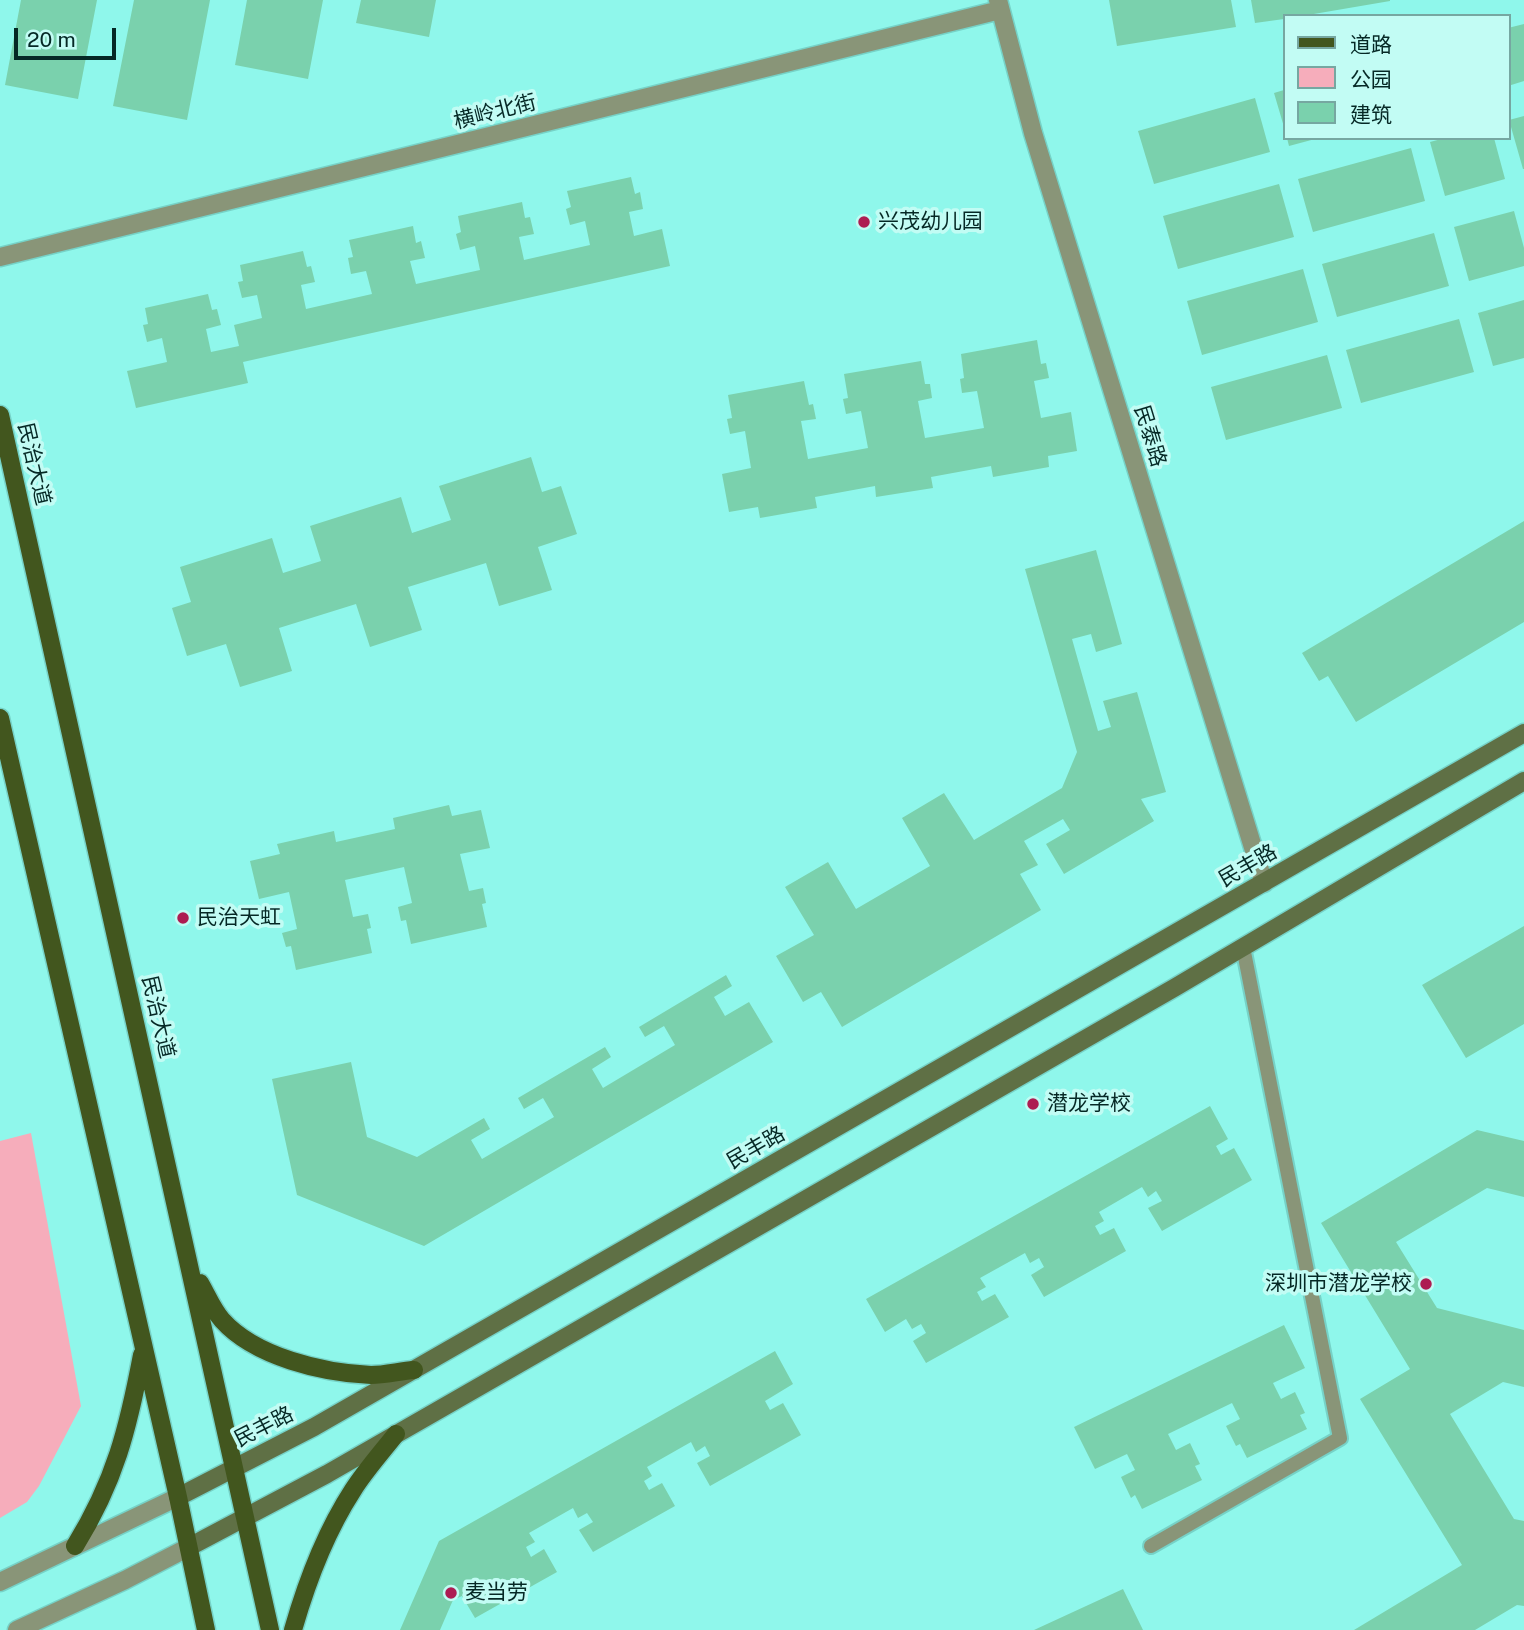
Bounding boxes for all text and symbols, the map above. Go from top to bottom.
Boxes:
scale bar [18,14,119,58]
legend [1282,14,1510,140]
text: 20 m [27,27,76,52]
text: 道路 [1350,32,1392,57]
text: 公园 [1350,67,1392,92]
street label: 横岭北街 [451,90,539,134]
text: 建筑 [1350,102,1392,127]
place label: 兴茂幼儿园 [878,209,983,235]
marker: 兴茂幼儿园 [856,214,872,230]
street label: 民泰路 [1129,402,1171,470]
street label: 民治大道 [12,420,56,508]
street label: 民丰路 [1214,839,1282,893]
place label: 民治天虹 [197,905,281,931]
marker: 民治天虹 [175,910,191,926]
street label: 民治大道 [136,973,180,1061]
place label: 潜龙学校 [1047,1091,1131,1117]
marker: 潜龙学校 [1025,1096,1041,1112]
street label: 民丰路 [722,1121,790,1175]
place label: 深圳市潜龙学校 [1265,1271,1412,1297]
marker: 深圳市潜龙学校 [1418,1276,1434,1292]
street label: 民丰路 [230,1401,298,1453]
place label: 麦当劳 [465,1580,528,1606]
marker: 麦当劳 [443,1585,459,1601]

